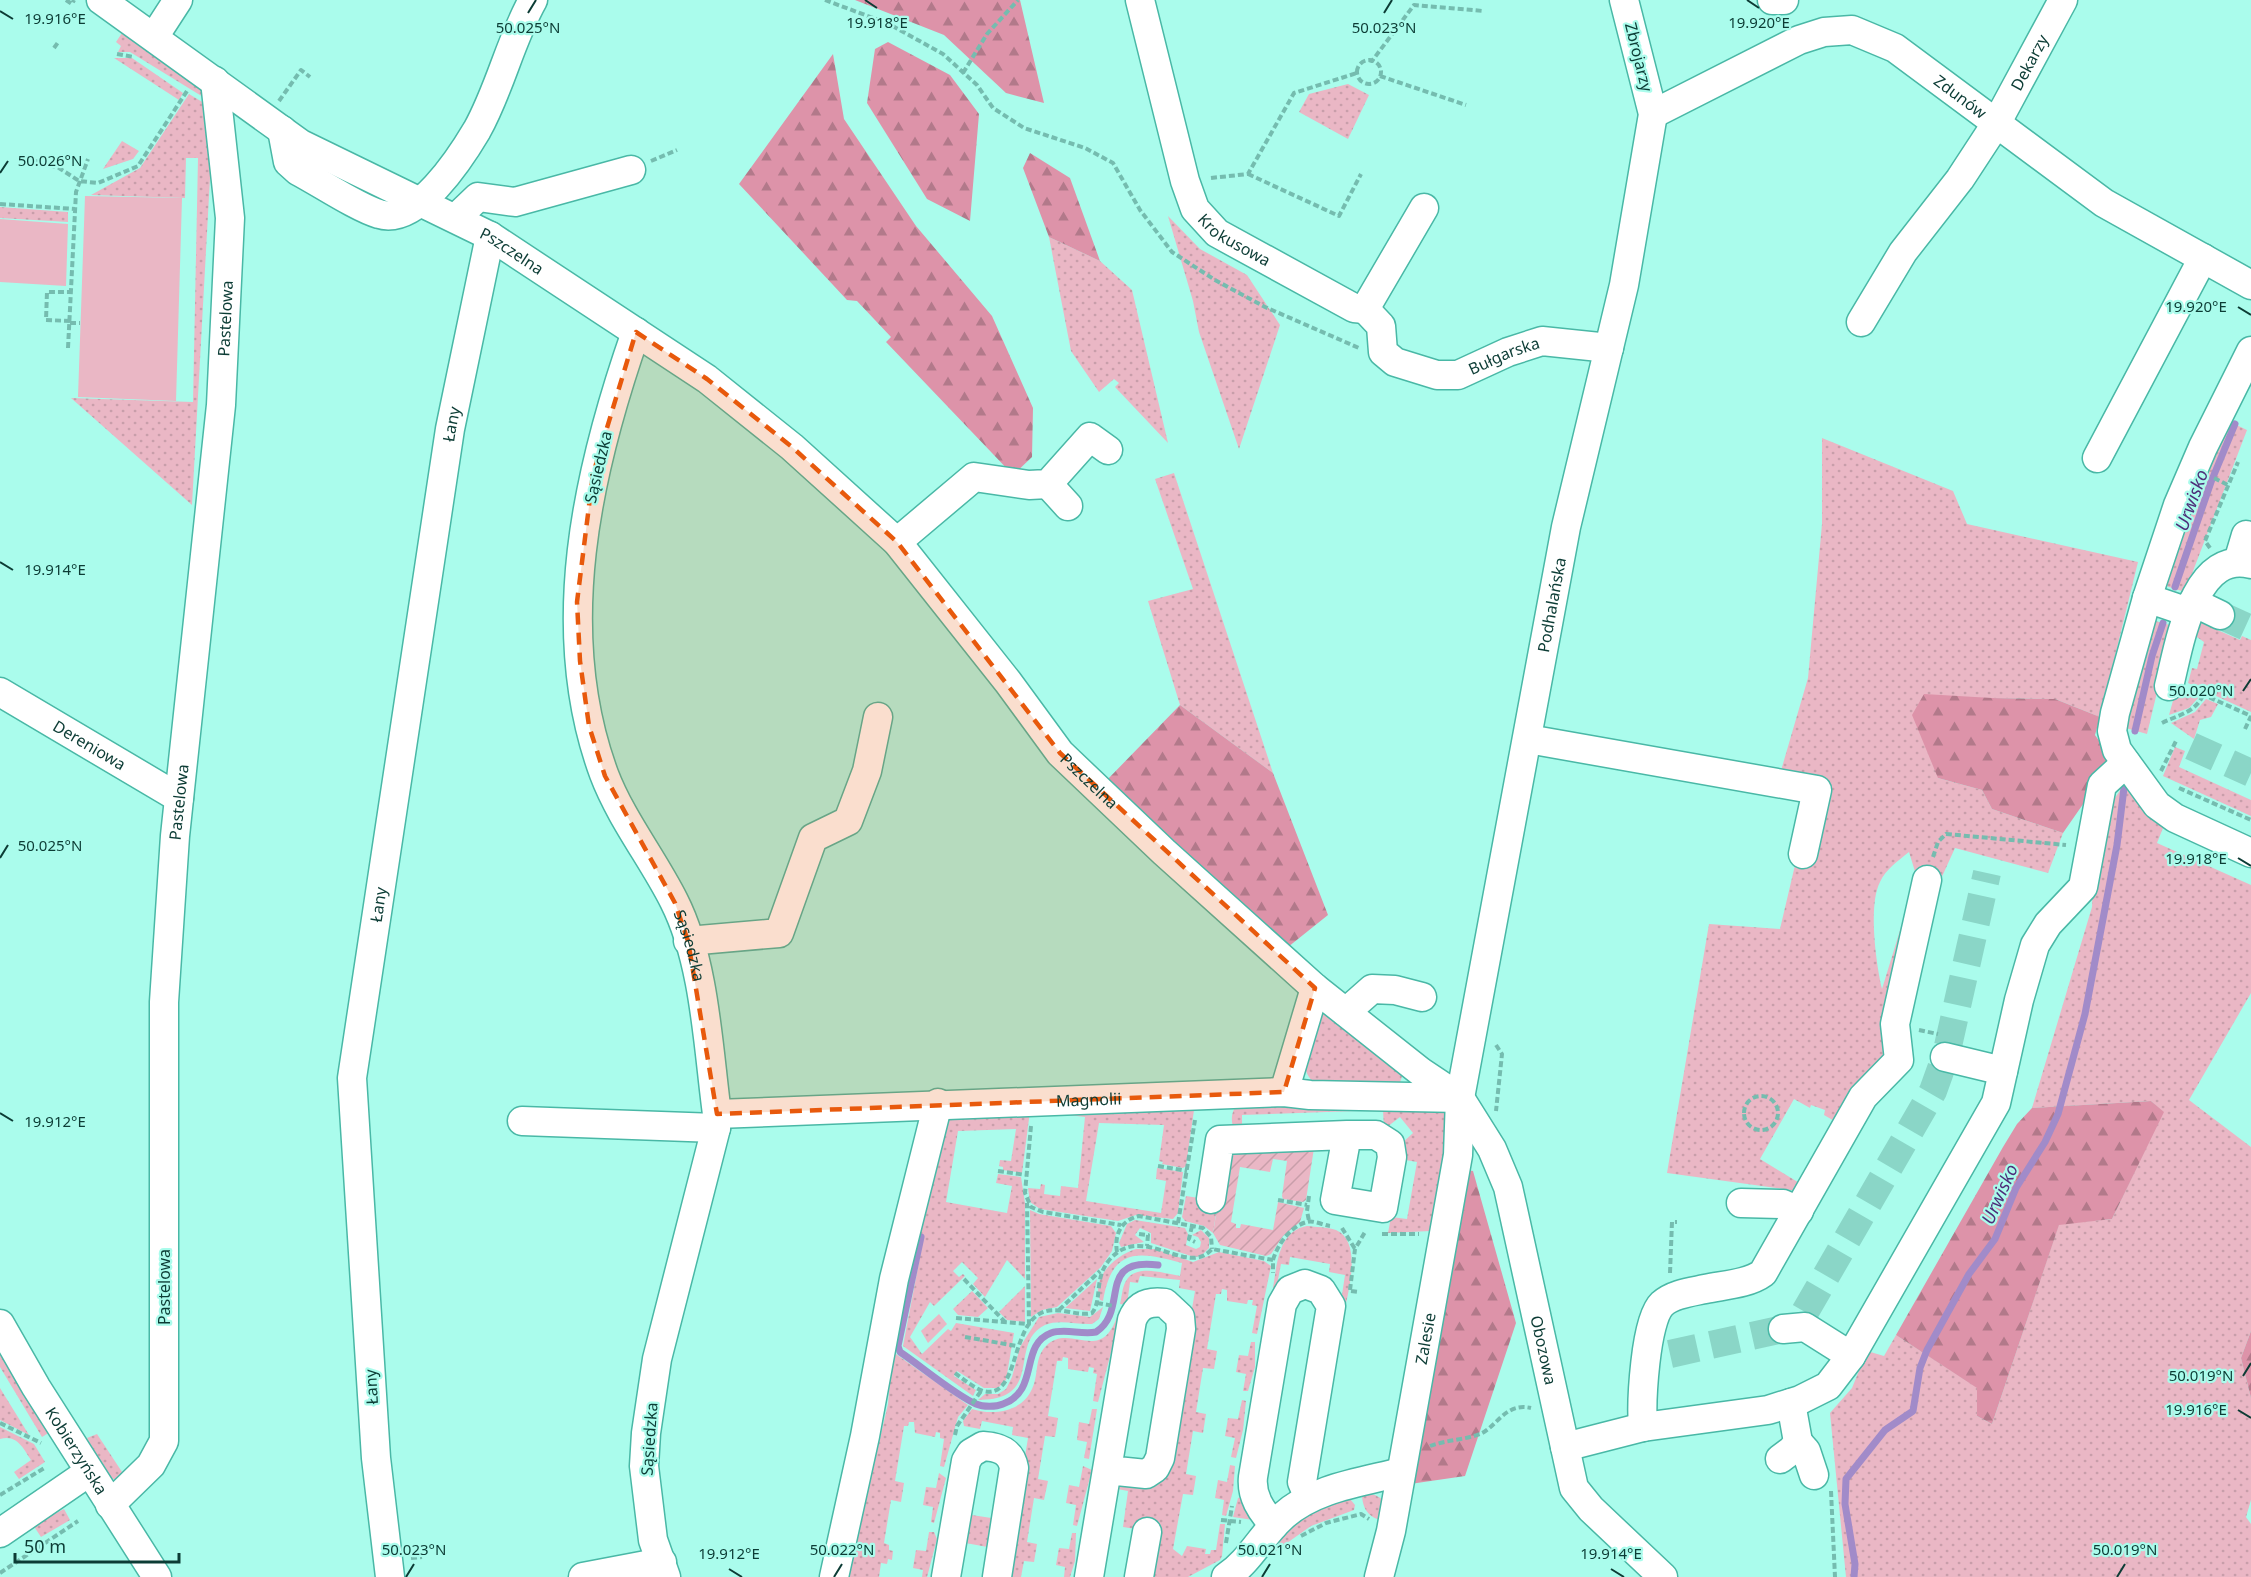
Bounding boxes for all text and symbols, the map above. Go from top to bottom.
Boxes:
text: 19.916°E [24,8,86,28]
text: 19.918°E [846,12,908,32]
text: 19.920°E [1728,12,1790,32]
text: 50.025°N [496,17,560,37]
text: 50.023°N [1352,17,1416,37]
street label: Zbrojarzy [1620,20,1658,95]
street label: Dekarzy [2005,30,2054,94]
street label: Zdunów [1929,70,1992,124]
text: 50.026°N [18,150,82,170]
street label: Krokusowa [1193,208,1275,271]
street label: Pszczelna [476,222,548,280]
street label: Pastelowa [212,280,238,357]
text: 19.920°E [2165,296,2227,316]
street label: Bułgarska [1465,332,1542,380]
street label: Łany [437,404,466,443]
street label: Sąsiedzka [579,429,617,505]
water label: Urwisko [2169,466,2213,534]
street label: Podhalańska [1532,556,1571,654]
text: 19.914°E [24,559,86,579]
text: 50.020°N [2169,680,2233,700]
street label: Dereniowa [49,715,130,775]
street label: Pszczelna [1056,748,1123,814]
street label: Pastelowa [164,763,194,841]
text: 50.025°N [18,835,82,855]
text: 19.918°E [2165,848,2227,868]
street label: Łany [365,885,392,924]
street label: Sąsiedzka [669,906,710,983]
street label: Magnolii [1056,1087,1122,1112]
text: 19.912°E [24,1111,86,1131]
water label: Urwisko [1975,1160,2023,1228]
street label: Pastelowa [153,1249,175,1325]
street label: Zalesie [1410,1311,1441,1366]
street label: Obozowa [1525,1313,1562,1387]
text: 50.019°N [2169,1365,2233,1385]
street label: Łany [359,1368,383,1405]
text: 19.916°E [2165,1399,2227,1419]
street label: Sąsiedzka [635,1402,663,1476]
street label: Kobierzyńska [40,1403,113,1499]
scale bar [15,1526,178,1564]
text: 50 m [24,1534,66,1558]
text: 50.023°N [382,1539,446,1559]
text: 50.022°N [810,1539,874,1559]
text: 50.021°N [1238,1539,1302,1559]
text: 50.019°N [2093,1539,2157,1559]
text: 19.912°E [698,1543,760,1563]
text: 19.914°E [1580,1543,1642,1563]

